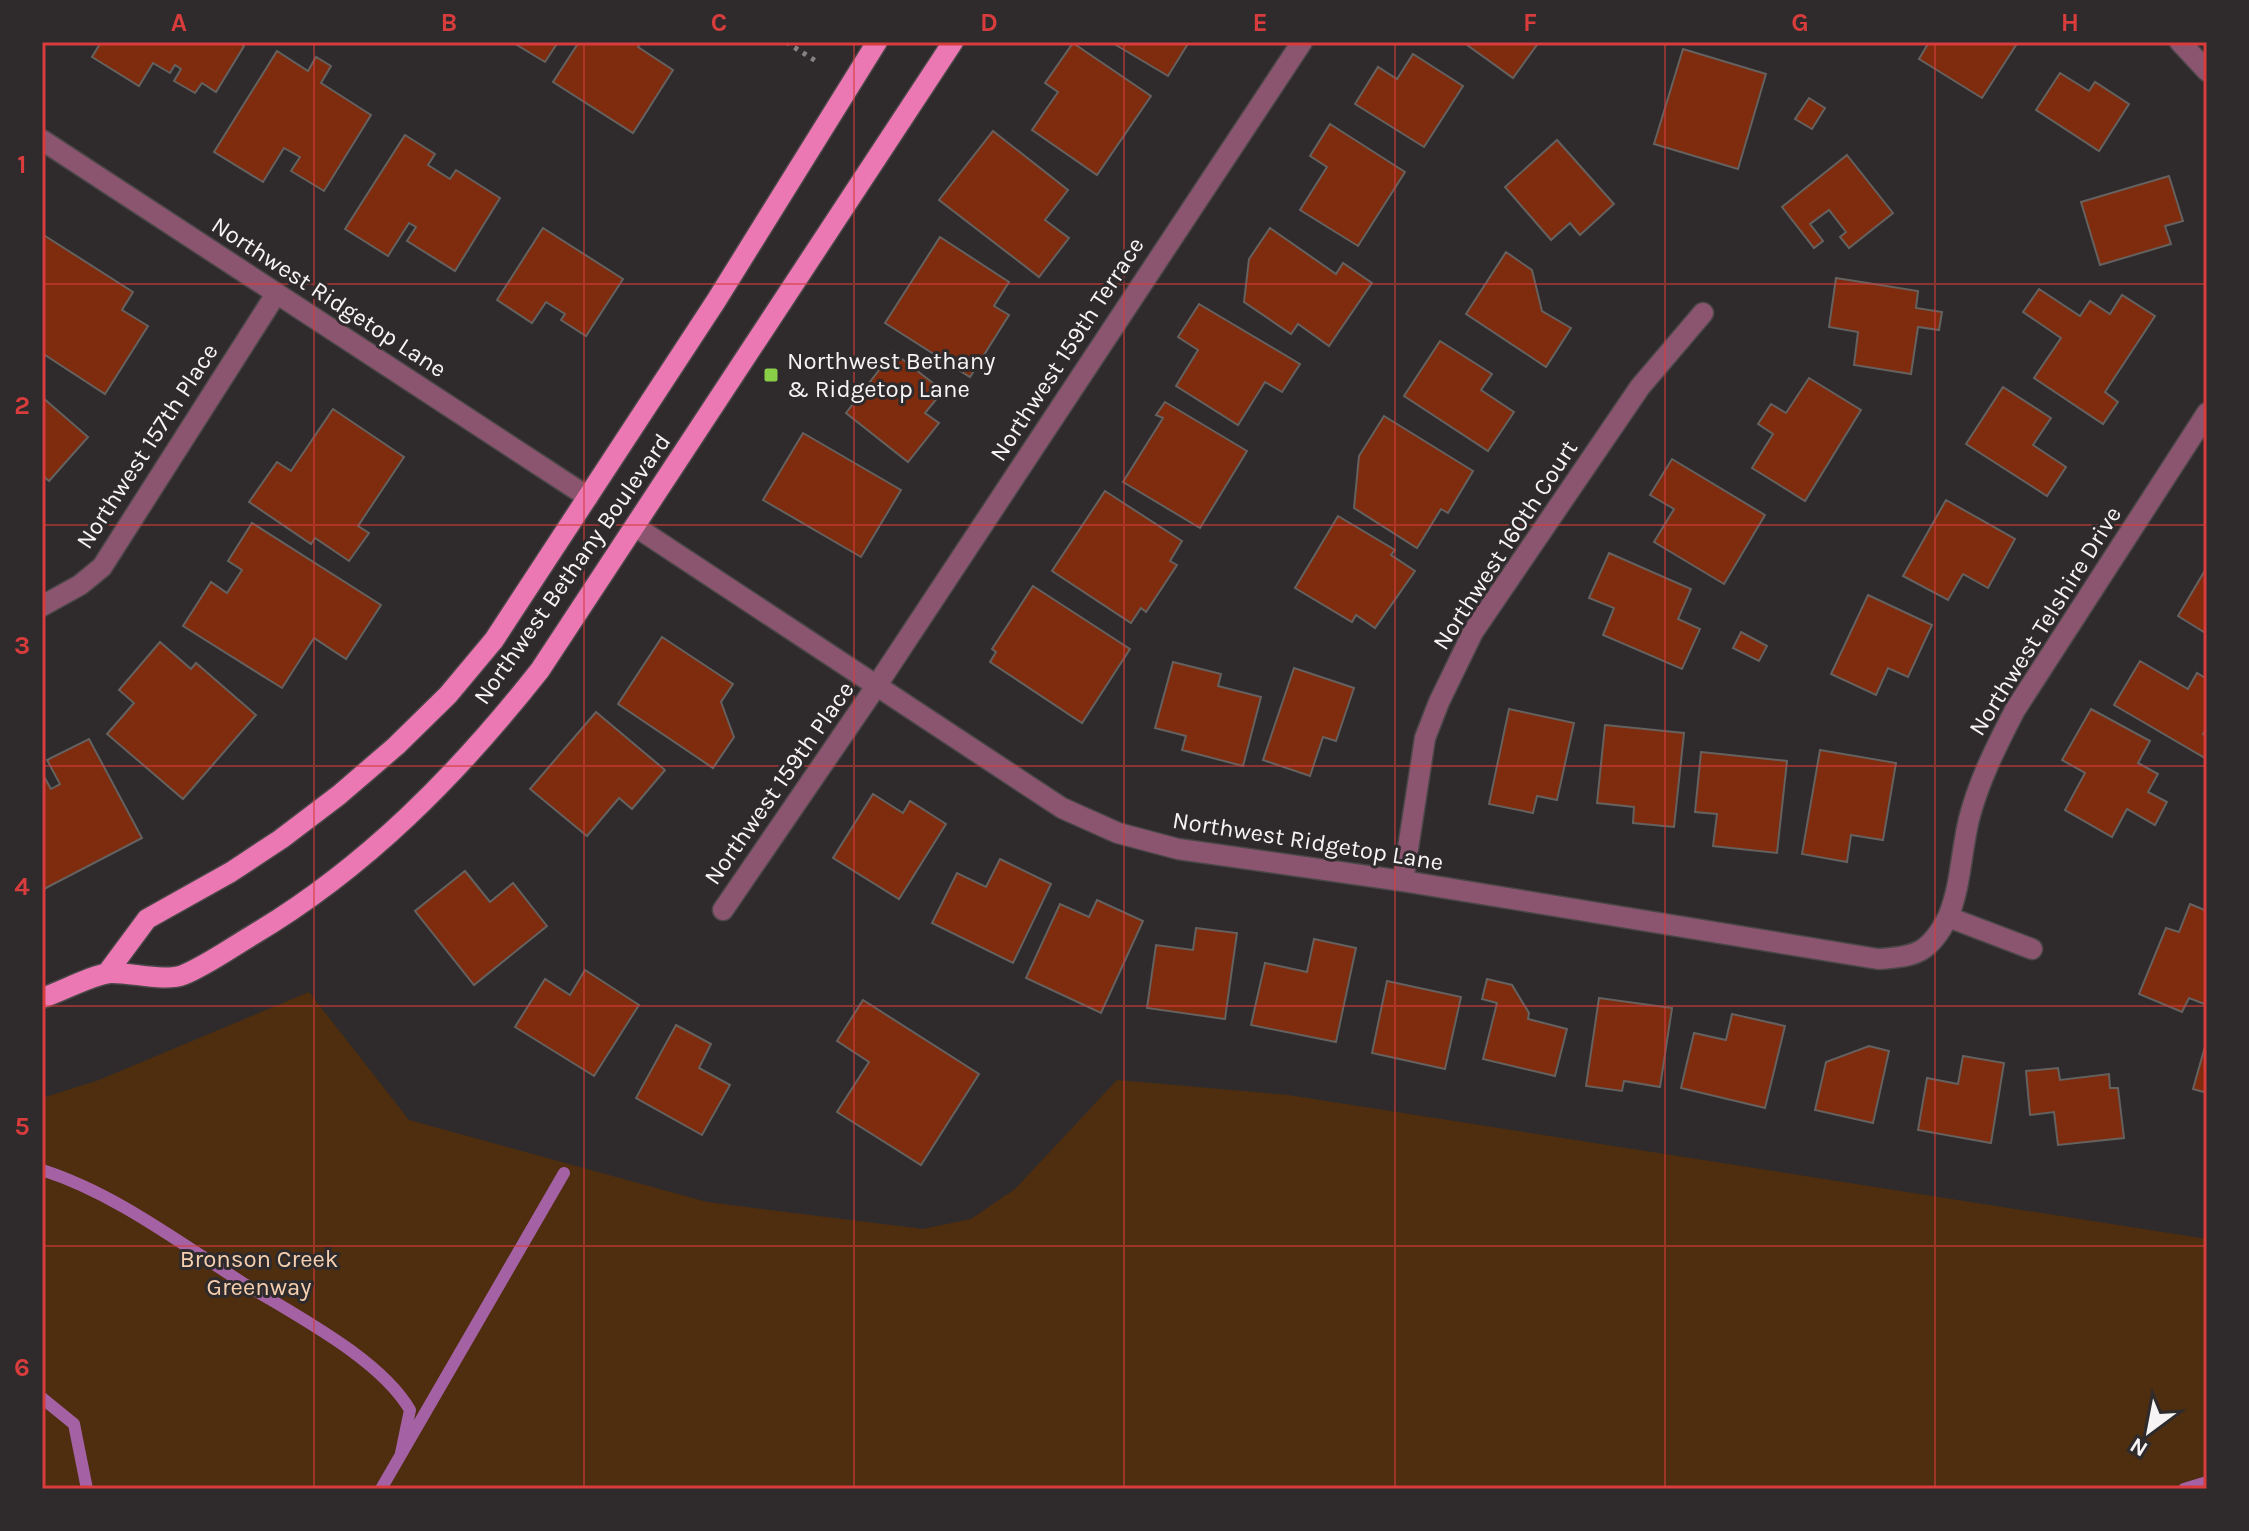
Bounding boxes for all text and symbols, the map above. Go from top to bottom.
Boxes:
text: A [171,7,187,38]
text: B [441,7,457,38]
text: C [711,7,727,38]
text: D [980,7,998,38]
text: E [1252,7,1268,38]
text: F [1523,7,1537,38]
text: G [1791,7,1809,38]
text: H [2061,7,2079,38]
text: 1 [17,149,27,180]
street label: Northwest Ridgetop Lane [207,211,451,383]
street label: Northwest 159th Terrace [984,232,1150,466]
street label: Northwest 157th Place [70,338,224,554]
place label: Northwest Bethany & Ridgetop Lane [787,347,995,403]
marker: Northwest Bethany & Ridgetop Lane [762,366,780,384]
text: 2 [14,390,30,421]
street label: Northwest Bethany Boulevard [468,428,676,710]
street label: Northwest 160th Court [1427,435,1583,655]
street label: Northwest Telshire Drive [1963,501,2127,741]
text: 3 [14,630,30,661]
street label: Northwest 159th Place [698,676,860,890]
street label: Northwest Ridgetop Lane [1171,806,1445,876]
text: 4 [14,871,30,902]
text: 5 [14,1111,30,1142]
park label: Bronson Creek Greenway [180,1245,338,1301]
text: 6 [14,1352,30,1383]
north arrow [2109,1391,2189,1471]
text: N [2125,1432,2153,1462]

